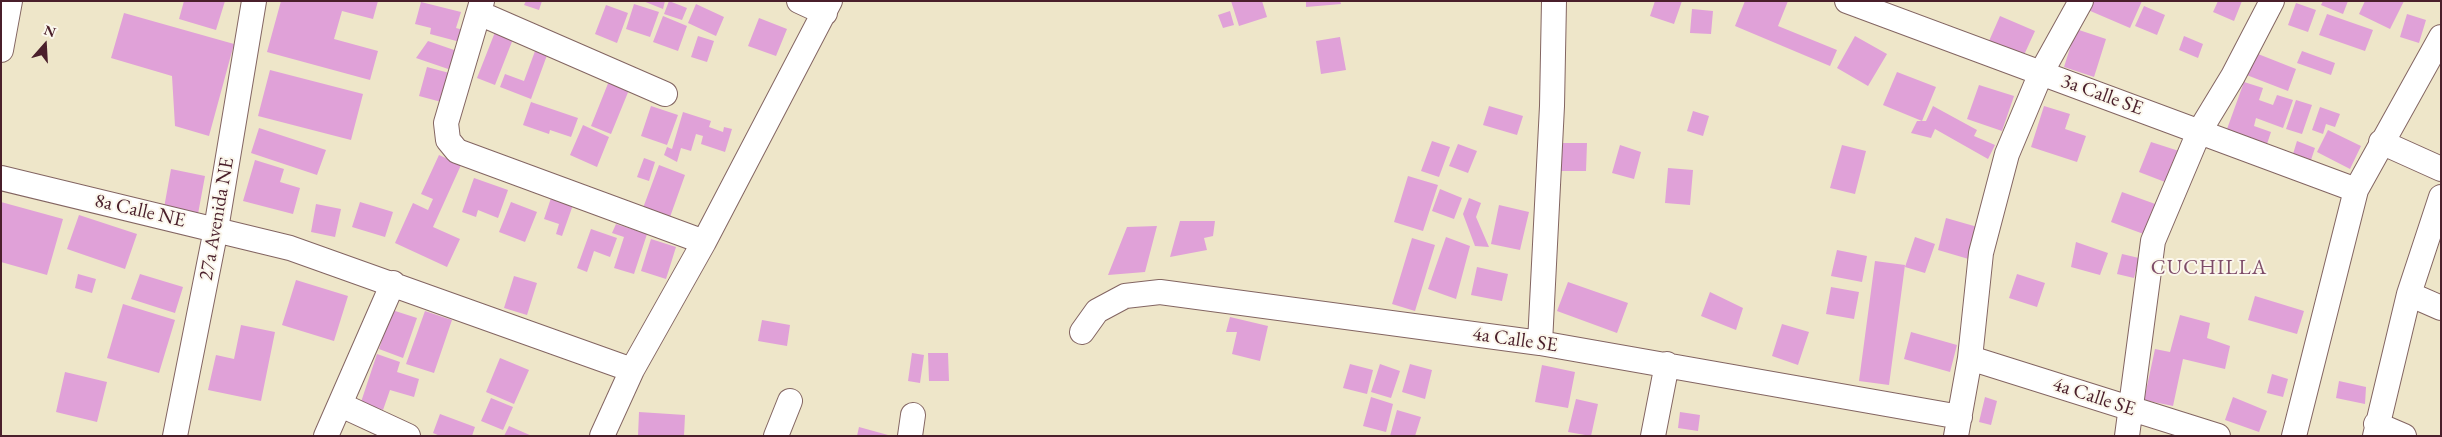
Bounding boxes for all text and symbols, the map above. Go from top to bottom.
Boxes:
north arrow [20,20,70,70]
text: N [42,20,58,41]
street label: 3a Calle SE [2058,69,2146,121]
street label: 27a Avenida NE [194,156,240,282]
street label: 8a Calle NE [92,189,188,233]
district label: CUCHILLA [2150,255,2268,281]
street label: 4a Calle SE [1471,322,1559,358]
street label: 4a Calle SE [2050,372,2138,422]

